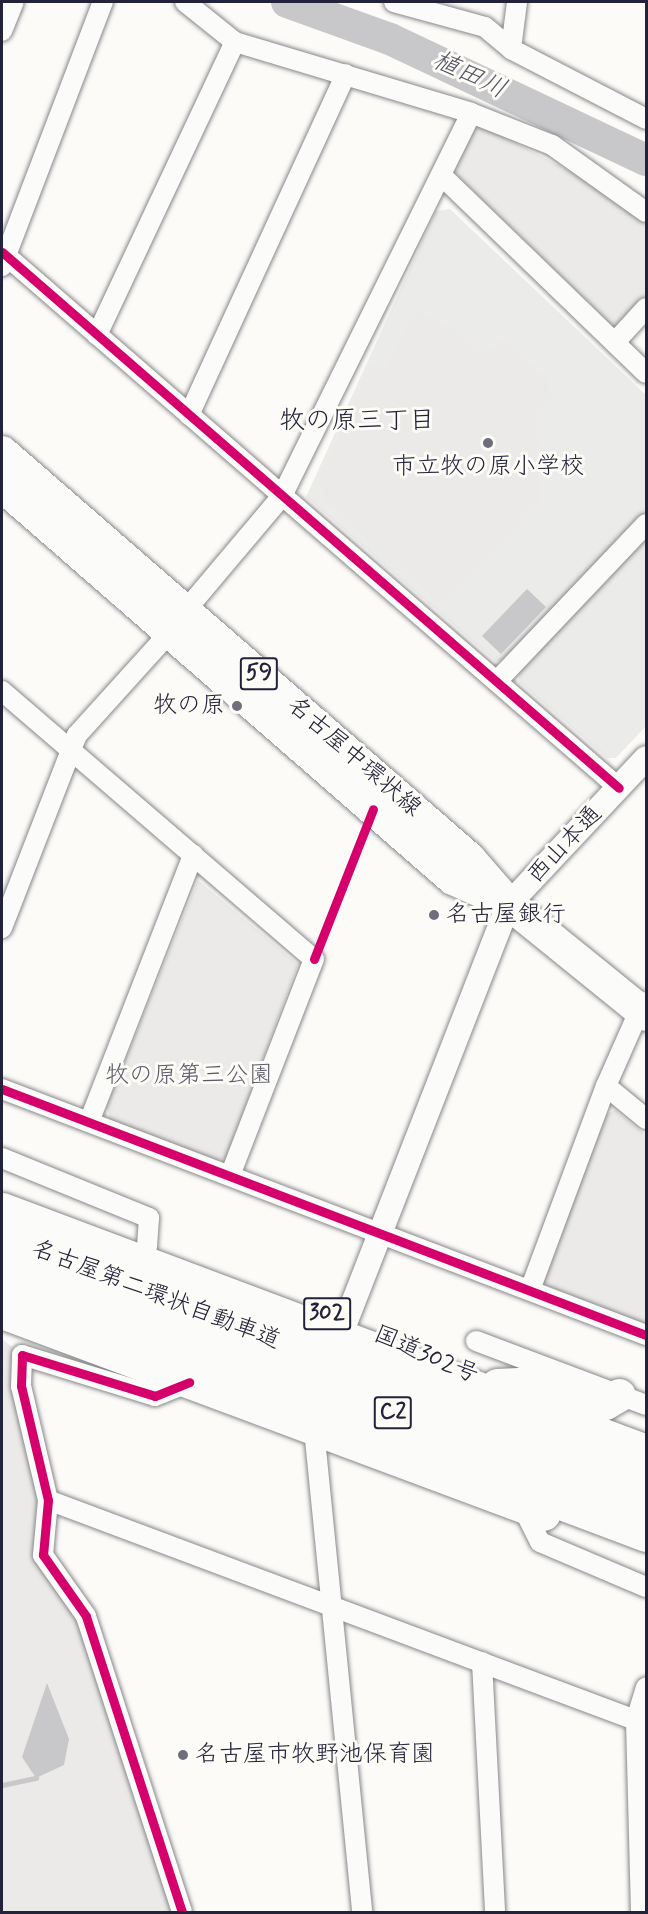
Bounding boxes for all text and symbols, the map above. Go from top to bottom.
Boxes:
water label: 植田川 [427,45,511,107]
district label: 牧の原三丁目 [279,406,435,438]
marker: 市立牧の原小学校 [481,436,495,450]
place label: 市立牧の原小学校 [392,453,584,481]
road number: 59 [240,655,278,693]
street label: 名古屋中環状線 [281,691,427,823]
place label: 牧の原 [153,692,225,720]
marker: 牧の原 [230,699,244,713]
street label: 西山本通 [522,800,608,890]
place label: 名古屋銀行 [446,901,566,929]
marker: 名古屋銀行 [427,908,441,922]
park label: 牧の原第三公園 [105,1062,273,1090]
street label: 名古屋第二環状自動車道 [28,1234,284,1356]
road number: 302 [303,1295,351,1333]
street label: 国道302号 [369,1320,483,1390]
road number: C2 [374,1394,412,1432]
place label: 名古屋市牧野池保育園 [195,1741,435,1769]
marker: 名古屋市牧野池保育園 [176,1748,190,1762]

